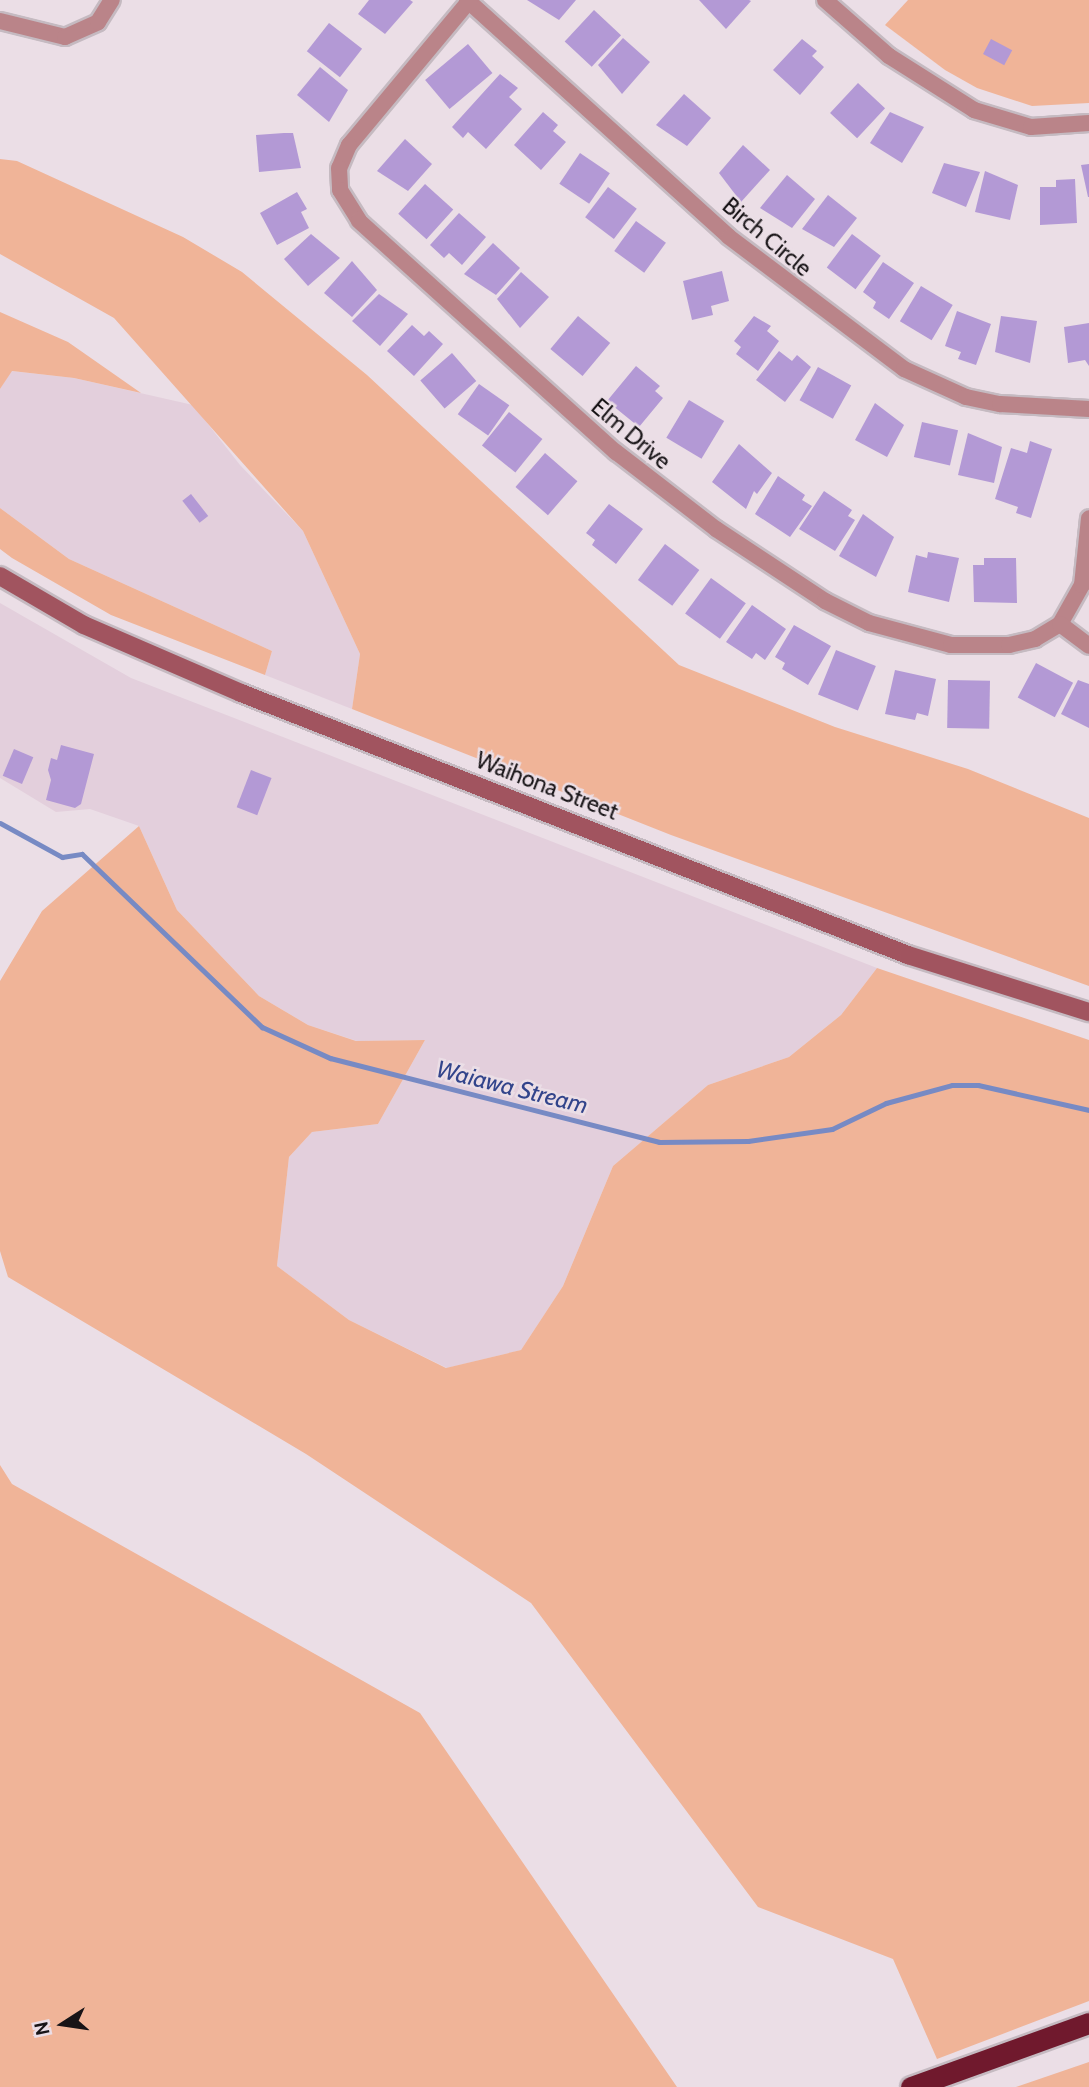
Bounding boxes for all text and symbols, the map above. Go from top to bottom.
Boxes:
street label: Birch Circle [717,192,817,282]
street label: Elm Drive [586,393,676,475]
street label: Waihona Street [472,746,622,826]
water label: Waiawa Stream [433,1054,591,1120]
north arrow [28,1989,98,2059]
text: N [29,2020,55,2037]

